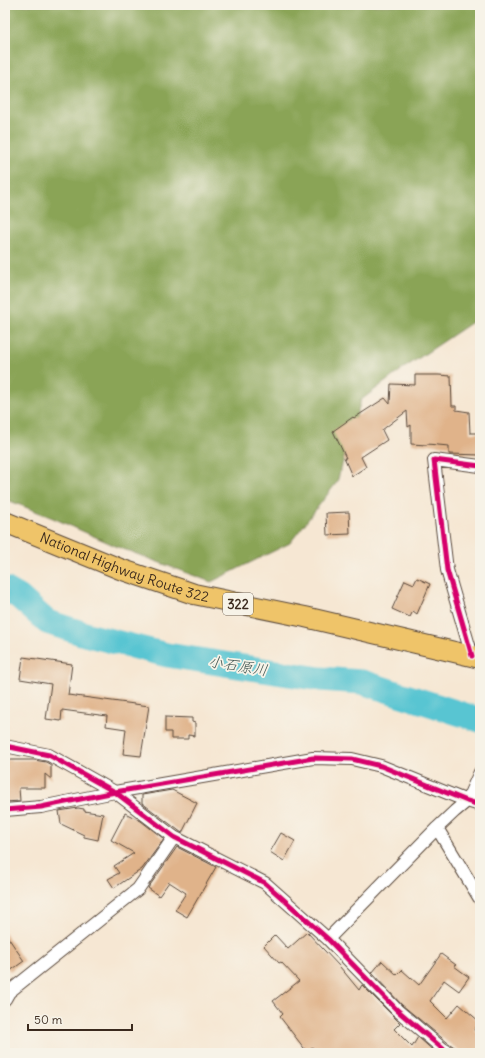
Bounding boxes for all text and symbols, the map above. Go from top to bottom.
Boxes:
street label: National Highway Route 322 [37,528,211,606]
road number: 322 [223,593,253,615]
water label: 小石原川 [207,651,269,680]
scale bar [28,1006,132,1032]
text: 50 m [34,1012,63,1027]

